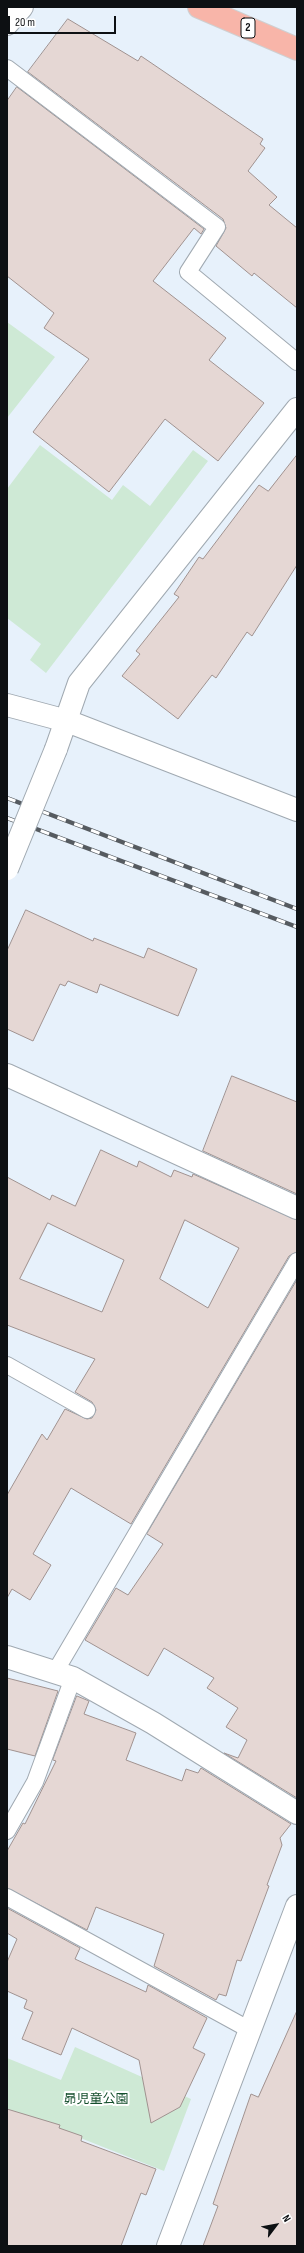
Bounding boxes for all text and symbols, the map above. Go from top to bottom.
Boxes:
scale bar [10,8,118,34]
text: 20 m [15,15,35,30]
road number: 2 [241,18,255,38]
park label: 昴児童公園 [64,2092,128,2108]
north arrow [256,2205,296,2245]
text: N [280,2212,294,2224]

